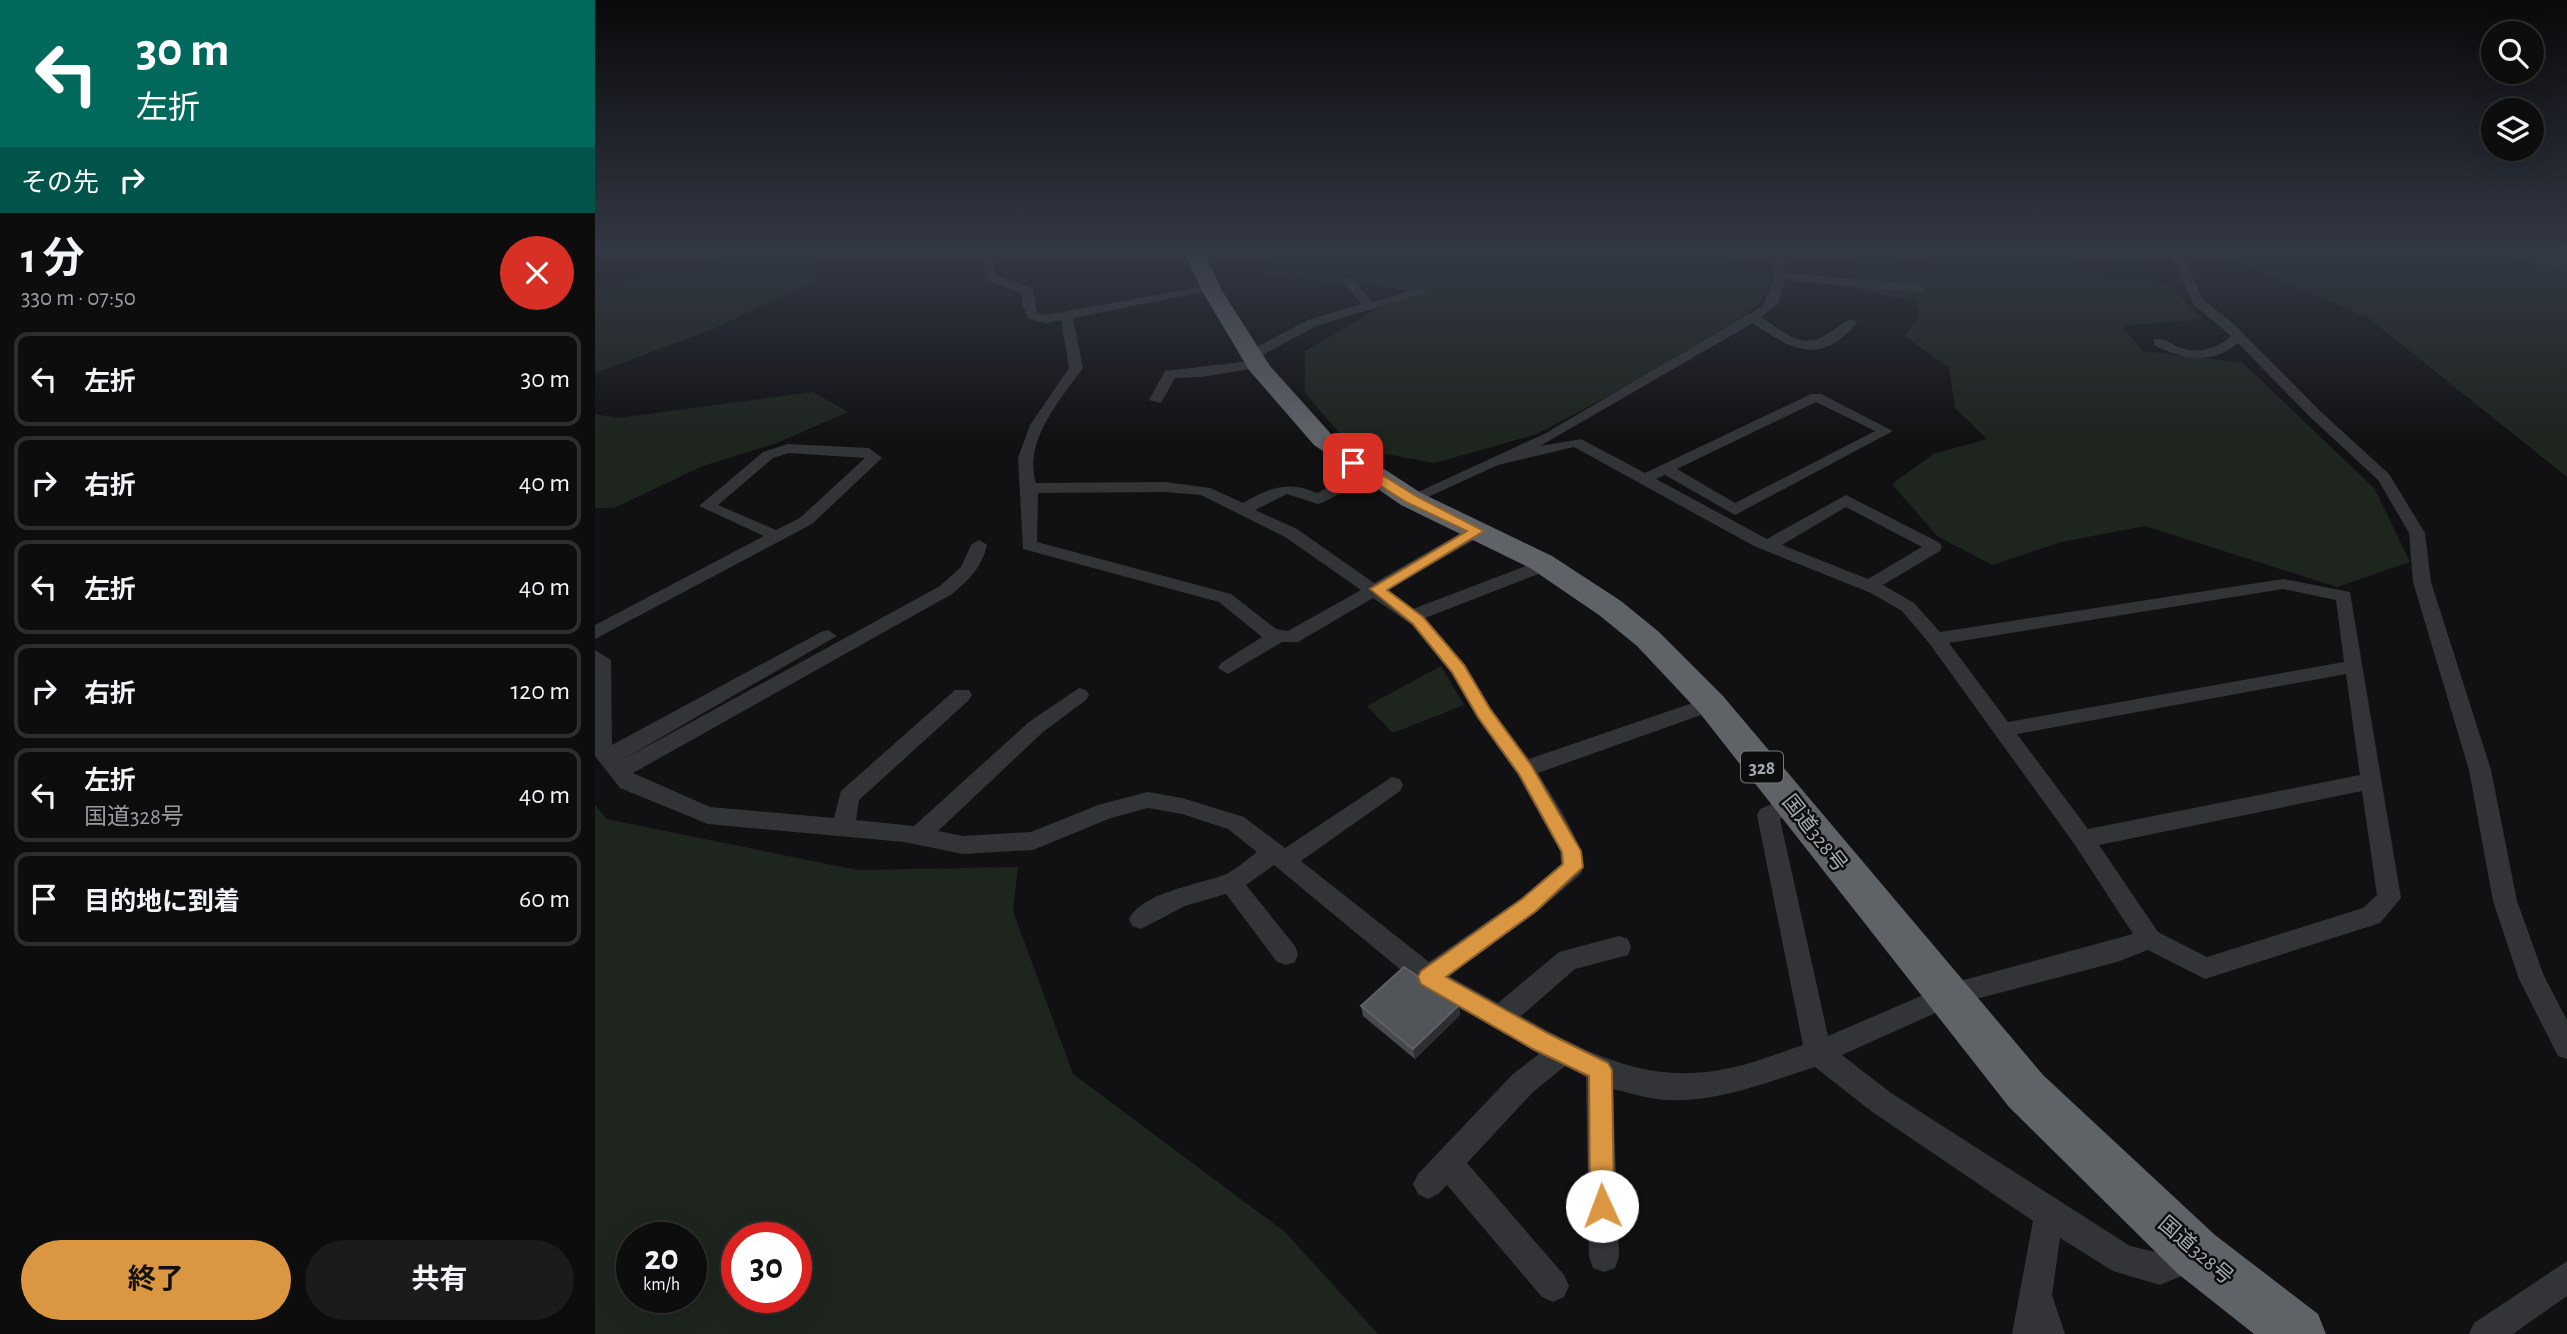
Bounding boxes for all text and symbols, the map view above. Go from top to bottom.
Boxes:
map controls [2481,21,2544,161]
button: search [2481,21,2544,84]
text: 30 m [136,26,230,75]
icon: left [21,28,112,119]
text: 左折 [136,92,200,124]
button: layers [2481,98,2544,161]
icon: right [113,161,151,199]
text: その先 [21,170,99,196]
button: close [500,236,574,310]
text: 1 分 [21,238,84,280]
text: 330 m · 07:50 [21,287,136,310]
icon: left [25,360,63,398]
text: 30 m [520,366,570,392]
text: 左折 [84,369,136,395]
pin [1323,433,1383,493]
icon: arrive [1334,444,1372,482]
icon: right [25,464,63,502]
text: 40 m [519,470,570,496]
text: 右折 [84,473,136,499]
icon: left [25,568,63,606]
text: 40 m [519,574,570,600]
text: 左折 [84,577,136,603]
icon: right [25,672,63,710]
text: 120 m [510,678,570,704]
text: 右折 [84,681,136,707]
road number: 328 [1741,752,1783,782]
text: 左折 [84,768,136,794]
icon: left [25,776,63,814]
text: 40 m [519,782,570,808]
street label: 国道328号 [1778,790,1852,876]
text: 国道328号 [84,806,184,829]
icon: arrive [25,880,63,918]
text: 60 m [519,886,570,912]
text: 目的地に到着 [84,889,240,915]
position arrow [1565,1169,1639,1243]
street label: 国道328号 [2154,1212,2238,1288]
speed limit sign: 30 [721,1222,812,1313]
button: 終了 [21,1240,291,1320]
button: 共有 [305,1240,574,1320]
text: 20 [644,1241,679,1276]
text: km/h [643,1276,680,1294]

